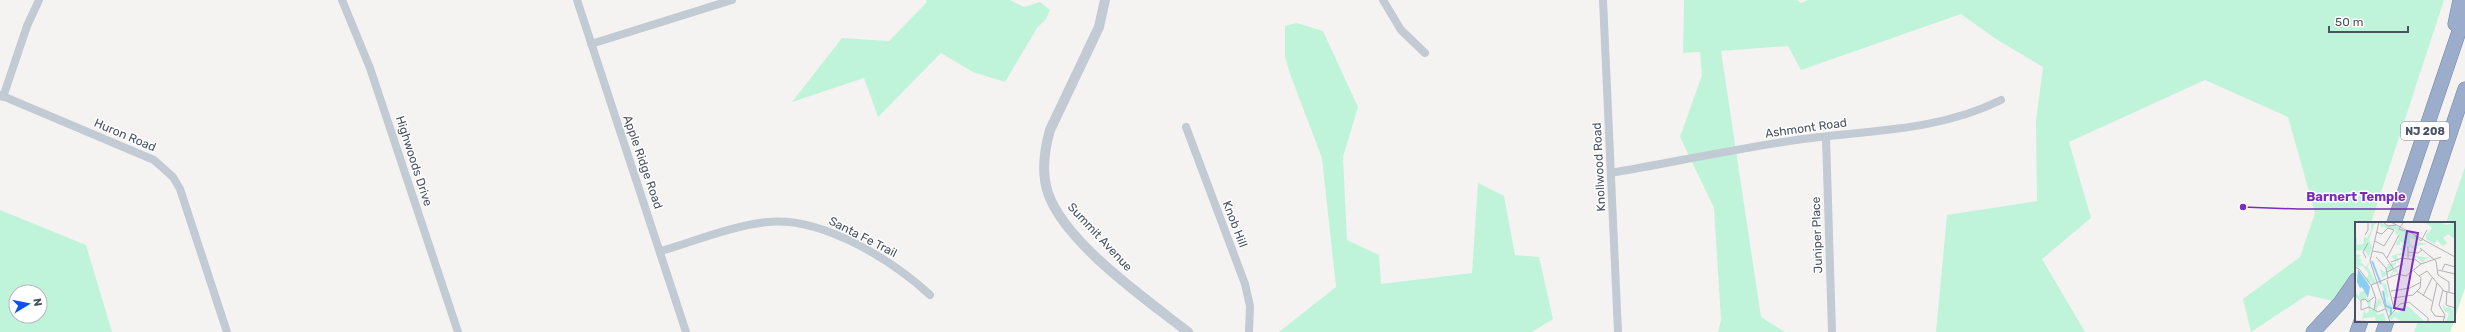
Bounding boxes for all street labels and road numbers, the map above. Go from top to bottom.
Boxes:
street label: Apple Ridge Road [620,113,666,211]
street label: Highwoods Drive [393,114,435,208]
street label: Ashmont Road [1764,115,1848,141]
street label: Huron Road [92,116,158,154]
street label: Knollwood Road [1590,122,1608,212]
road number: NJ 208 [2401,122,2449,140]
street label: Juniper Place [1809,196,1825,274]
street label: Knob Hill [1220,199,1250,249]
street label: Summit Avenue [1065,200,1135,274]
street label: Santa Fe Trail [827,214,900,260]

